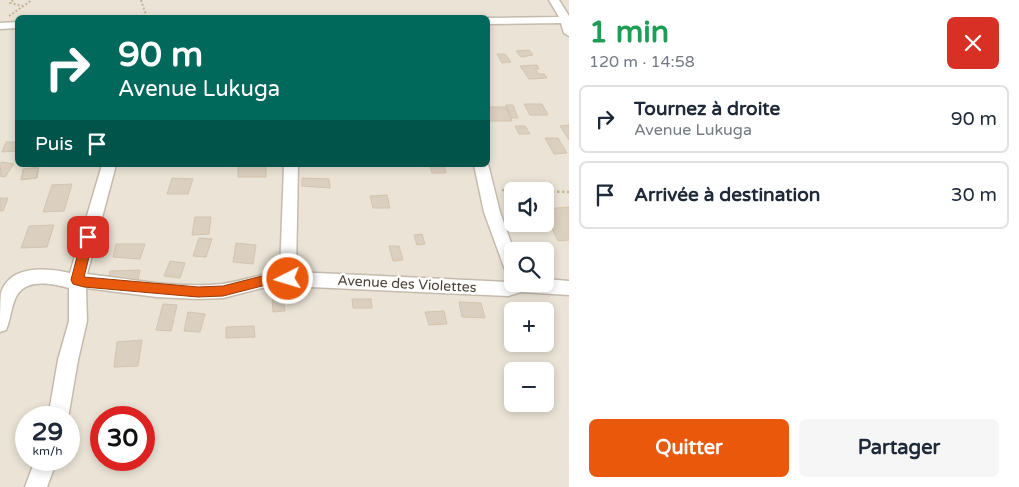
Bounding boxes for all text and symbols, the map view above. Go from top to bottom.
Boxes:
text: 1 min [589,14,669,51]
button: close [947,17,999,69]
text: 90 m [118,34,203,76]
icon: right [35,35,100,100]
text: 120 m · 14:58 [589,52,695,72]
text: Avenue Lukuga [118,76,280,102]
text: Tournez à droite [634,98,780,120]
icon: right [591,105,619,133]
text: 90 m [951,108,997,130]
text: Avenue Lukuga [634,120,752,140]
icon: arrive [83,130,111,158]
text: Puis [35,133,73,155]
icon: arrive [591,181,619,209]
map controls [504,182,554,412]
button: sound [504,182,554,232]
text: Arrivée à destination [634,184,820,206]
text: 30 m [951,184,997,206]
pin [67,216,109,258]
icon: arrive [74,223,102,251]
button: search [504,242,554,292]
position arrow [261,252,313,304]
street label: Avenue des Violettes [337,272,477,296]
button: + [504,302,554,352]
button: − [504,362,554,412]
speed limit sign: 30 [90,406,155,471]
text: 29 [32,417,63,447]
button: Quitter [589,419,789,477]
button: Partager [799,419,999,477]
text: km/h [32,444,63,458]

